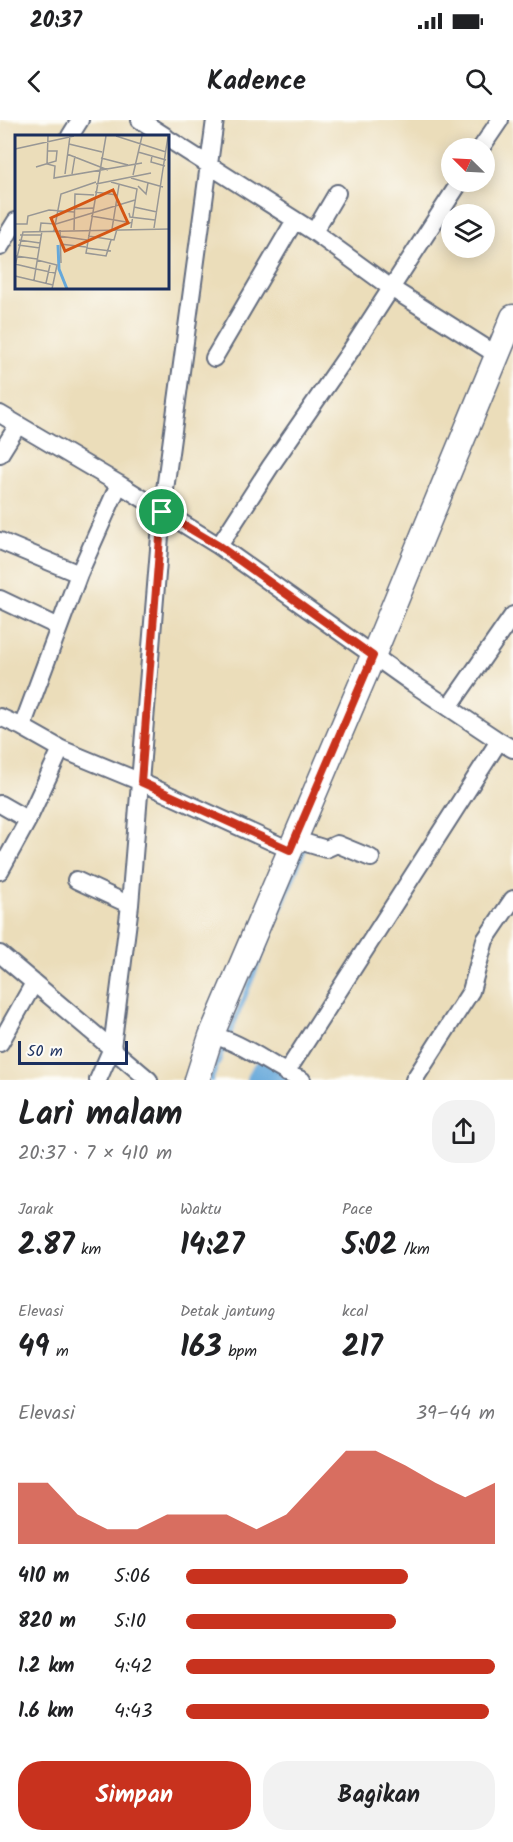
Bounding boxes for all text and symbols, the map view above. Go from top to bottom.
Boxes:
text: 20:37 [30,4,82,39]
text: Kadence [207,60,306,103]
icon: back [18,65,51,98]
icon: search [462,65,495,98]
inset map [15,135,170,290]
north arrow [441,138,495,192]
map controls [441,138,495,258]
button: layers [441,204,495,258]
pin [136,486,187,537]
icon: arrive [145,495,178,528]
scale bar [18,1038,128,1066]
text: 50 m [27,1039,63,1064]
text: Lari malam [18,1089,183,1142]
button: share [432,1100,495,1163]
text: 20:37 · 7 × 410 m [18,1138,172,1170]
text: Jarak [18,1197,53,1222]
text: Waktu [180,1197,221,1222]
text: Pace [342,1197,373,1222]
text: 2.87 [18,1222,74,1270]
text: 14:27 [180,1222,244,1270]
text: 5:02 [342,1222,397,1270]
text: km [74,1237,101,1262]
text: /km [397,1237,430,1262]
text: Elevasi [18,1299,63,1324]
text: Detak jantung [180,1299,275,1324]
text: kcal [342,1299,368,1324]
text: 49 [18,1324,50,1372]
text: 163 [180,1324,222,1372]
text: 217 [342,1324,383,1372]
text: m [50,1339,69,1364]
text: bpm [222,1339,257,1364]
text: Elevasi [18,1398,75,1430]
text: 39–44 m [416,1398,495,1430]
text: 410 m [18,1561,69,1593]
text: 5:06 [114,1561,151,1593]
text: 820 m [18,1606,76,1638]
text: 5:10 [114,1606,146,1638]
text: 1.2 km [18,1651,74,1683]
text: 4:42 [114,1651,153,1683]
text: 1.6 km [18,1696,74,1728]
text: 4:43 [114,1696,152,1728]
button: Simpan [18,1761,251,1830]
button: Bagikan [263,1761,495,1830]

